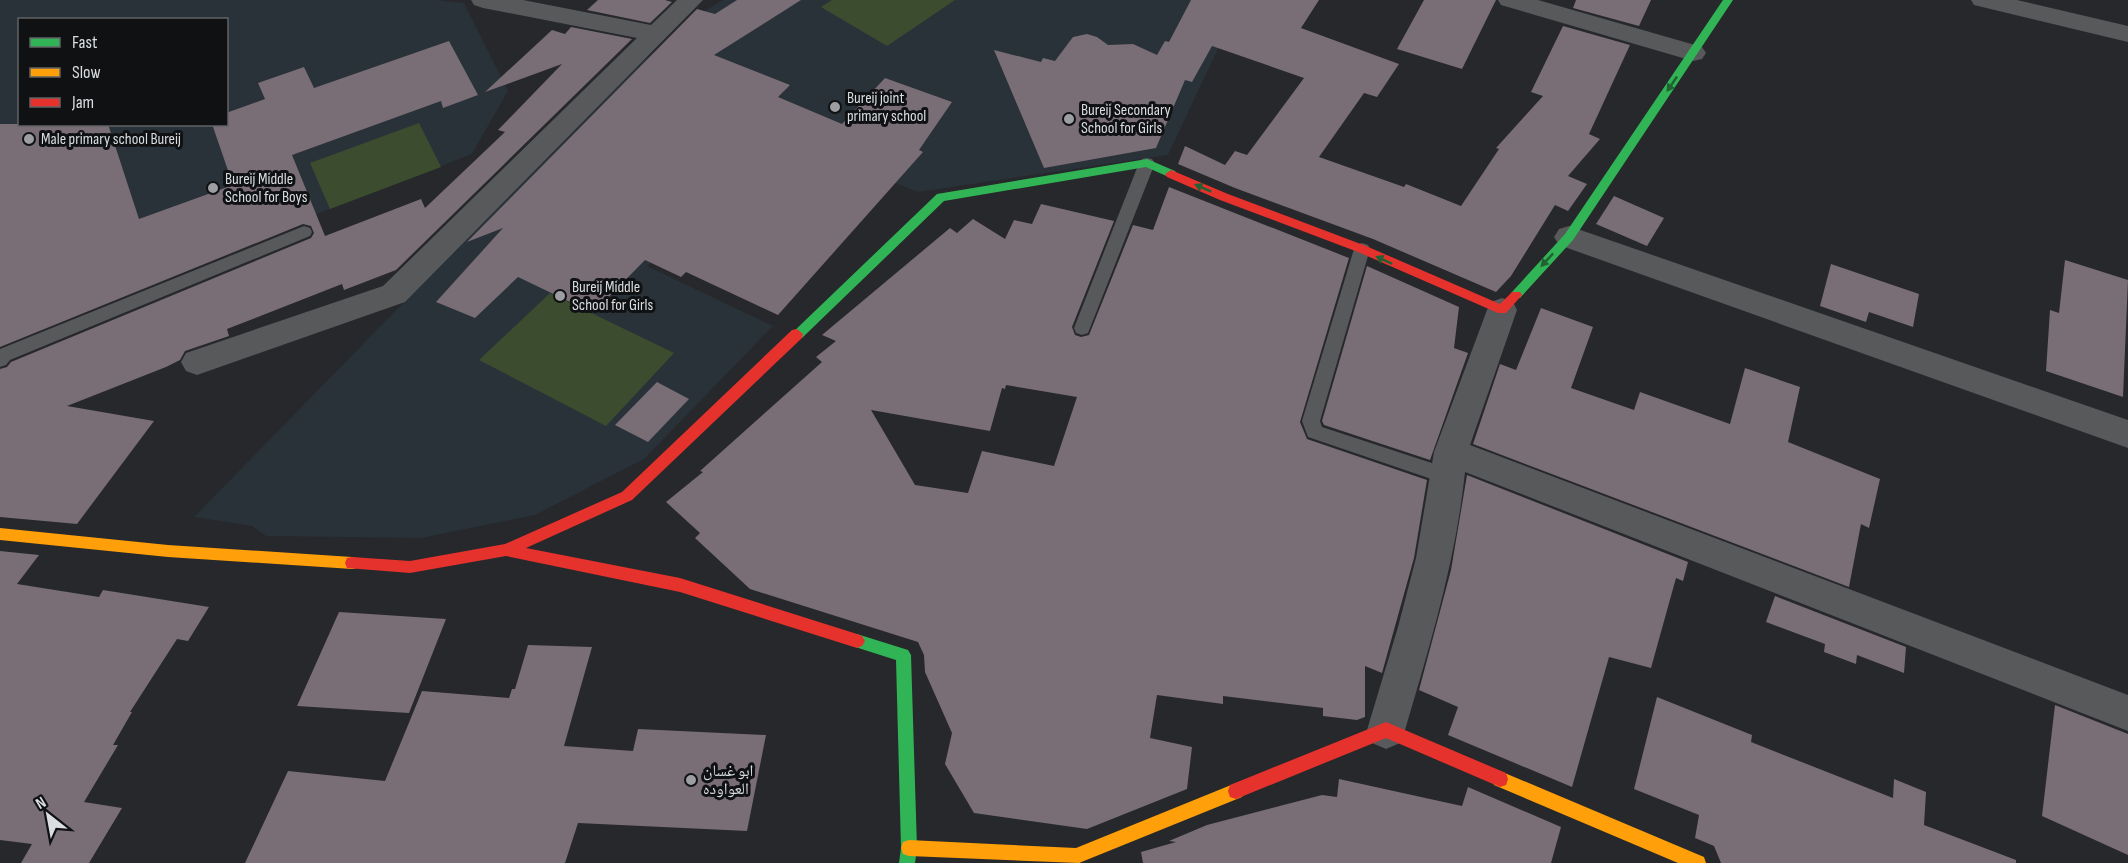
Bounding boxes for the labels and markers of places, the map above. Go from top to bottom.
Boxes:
place label: Bureij joint primary school [847,89,926,126]
marker: Bureij joint primary school [828,100,842,114]
place label: Bureij Secondary School for Girls [1081,101,1171,138]
marker: Bureij Secondary School for Girls [1062,112,1076,126]
place label: Male primary school Bureij [41,130,181,149]
marker: Male primary school Bureij [22,132,36,146]
place label: Bureij Middle School for Boys [225,170,308,207]
marker: Bureij Middle School for Boys [206,181,220,195]
place label: Bureij Middle School for Girls [572,278,654,315]
marker: Bureij Middle School for Girls [553,289,567,303]
place label: ابو غسان العواوده [703,762,753,799]
marker: ابو غسان العواوده [684,773,698,787]

